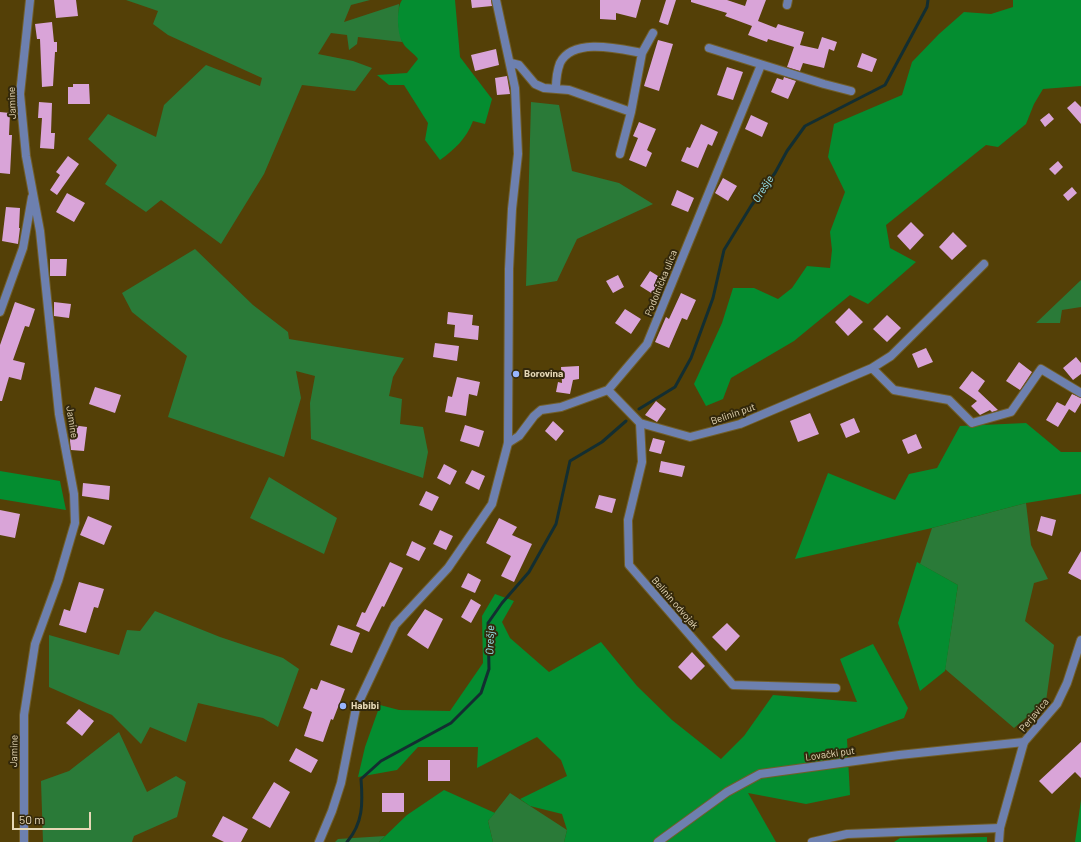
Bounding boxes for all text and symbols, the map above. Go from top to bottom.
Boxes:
street label: Jamine [5,87,19,119]
water label: Orešje [750,173,776,205]
street label: Podolnička ulica [642,248,680,318]
place label: Borovina [524,368,563,380]
marker: Borovina [511,369,521,379]
street label: Belinin put [709,401,757,427]
street label: Jamine [64,405,80,439]
street label: Belinin odvojak [649,574,701,632]
water label: Orešje [483,625,497,655]
street label: Perjavica [1017,696,1051,734]
place label: Habibi [351,700,379,712]
marker: Habibi [338,701,348,711]
street label: Jamine [8,735,20,767]
street label: Lovački put [804,745,856,763]
scale bar [14,804,93,830]
text: 50 m [19,812,44,826]

